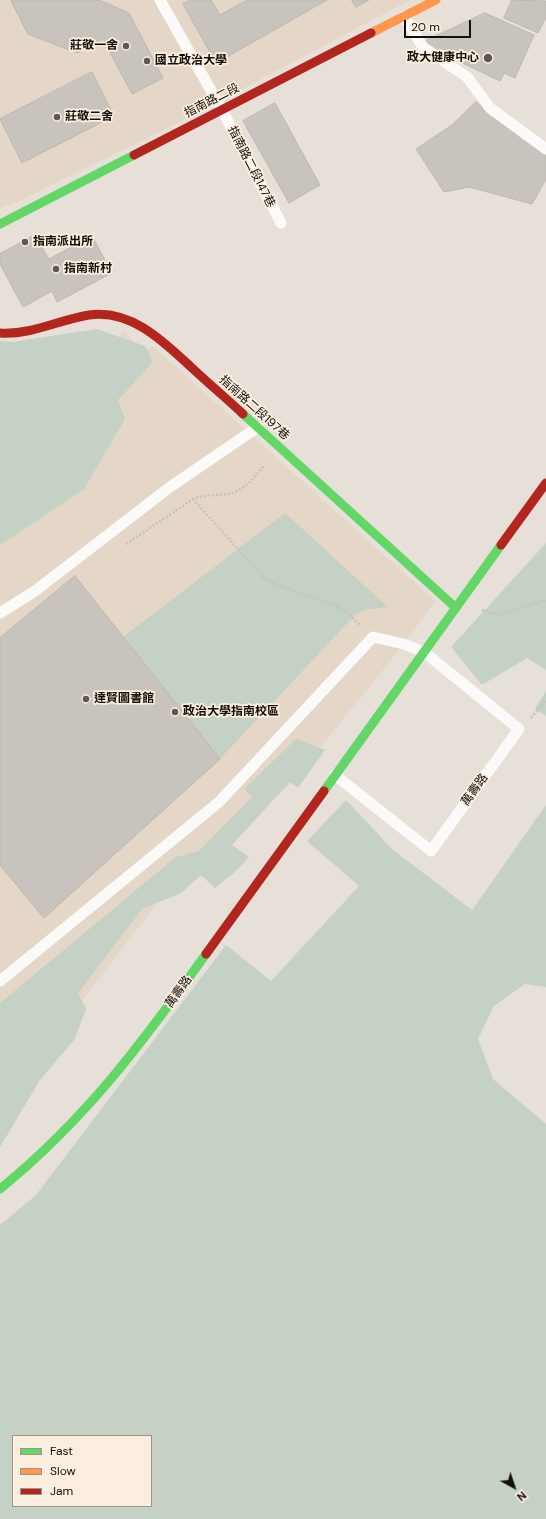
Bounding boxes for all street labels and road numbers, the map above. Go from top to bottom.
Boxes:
street label: 指南路二段 [182,81,242,121]
street label: 指南路二段147巷 [224,124,278,210]
street label: 指南路二段197巷 [216,373,292,443]
street label: 萬壽路 [459,771,491,809]
street label: 萬壽路 [163,973,195,1011]

